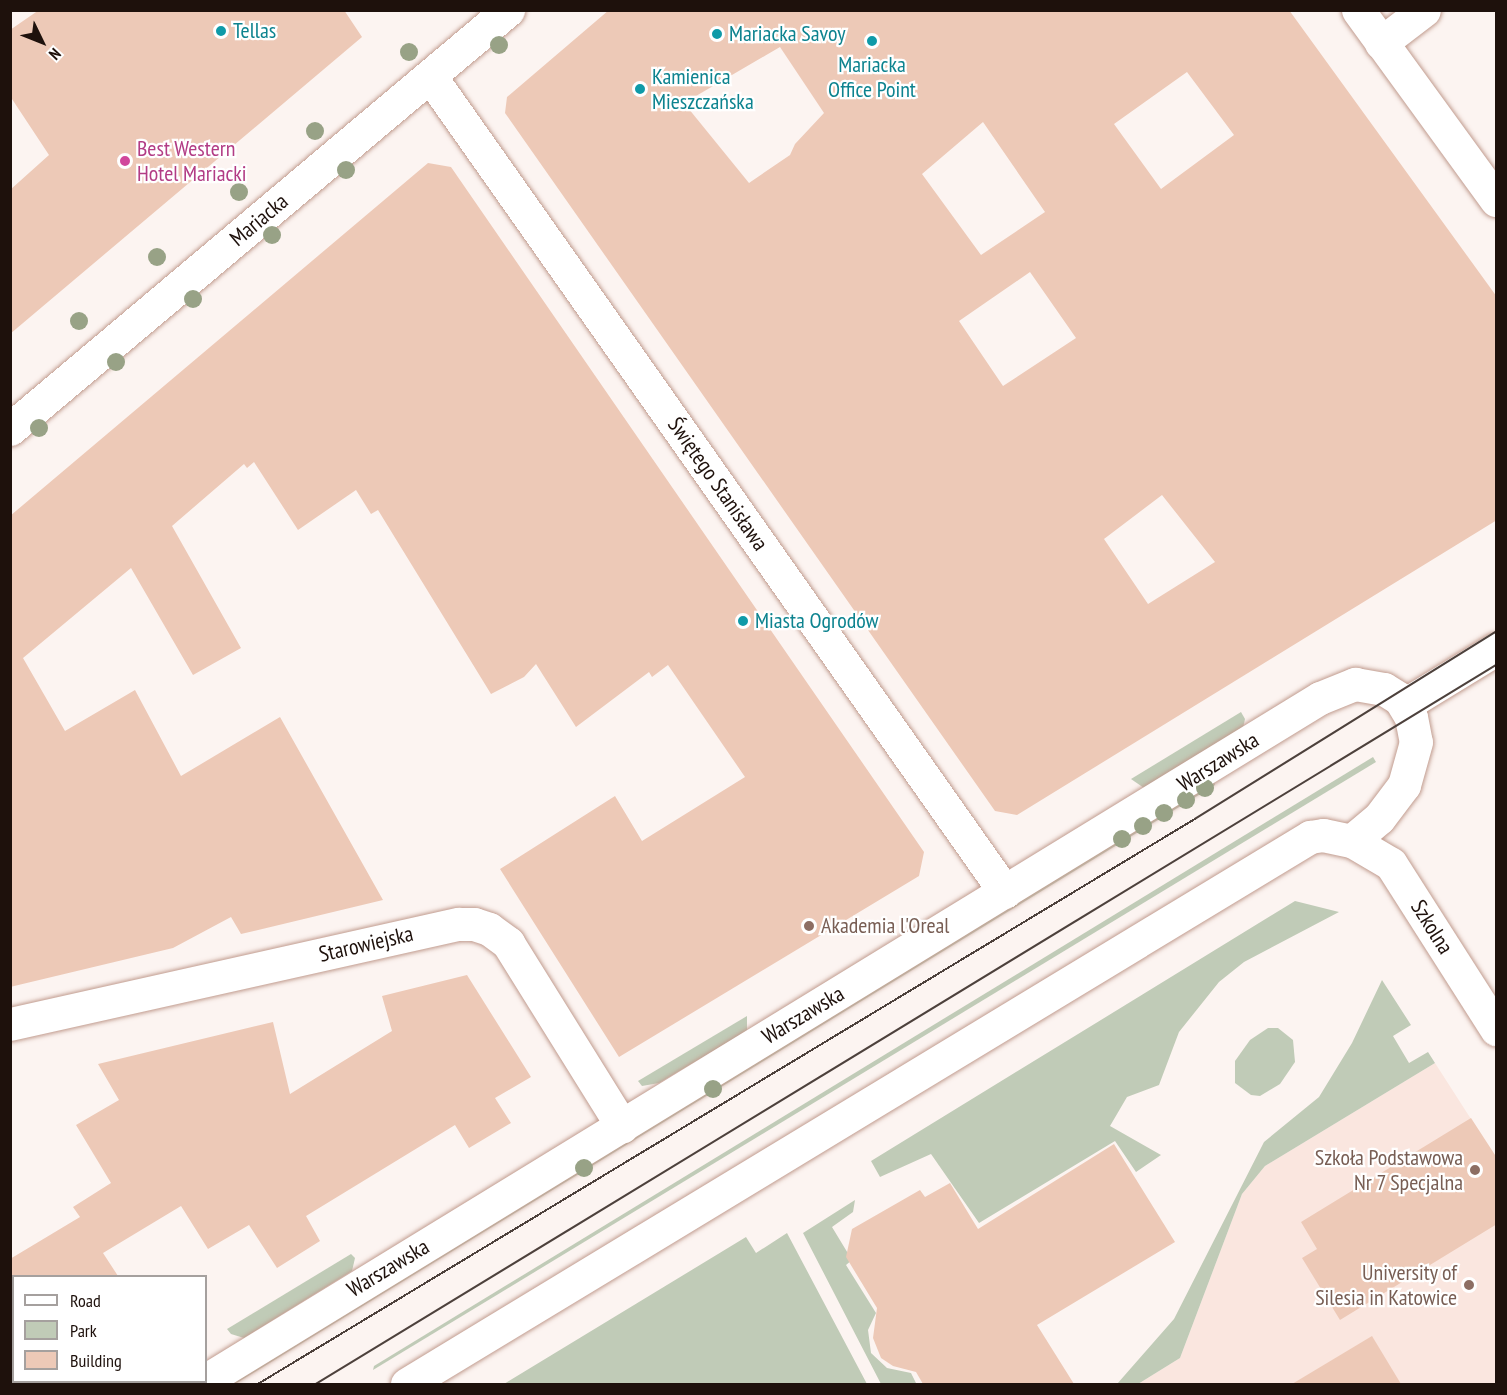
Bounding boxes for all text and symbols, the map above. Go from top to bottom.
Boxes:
north arrow [12,12,72,72]
place label: Tellas [233,18,276,44]
place label: Mariacka Savoy [729,21,846,47]
marker: Tellas [214,24,228,38]
marker: Mariacka Savoy [710,27,724,41]
marker: Mariacka Office Point [865,34,879,48]
text: N [45,44,65,64]
place label: Mariacka Office Point [828,51,916,102]
place label: Kamienica Mieszczańska [652,63,754,114]
marker: Kamienica Mieszczańska [633,82,647,96]
place label: Best Western Hotel Mariacki [137,135,247,186]
marker: Best Western Hotel Mariacki [118,154,132,168]
street label: Mariacka [225,188,293,252]
street label: Świętego Stanisława [662,412,774,556]
place label: Miasta Ogrodów [755,608,878,634]
marker: Miasta Ogrodów [736,614,750,628]
street label: Warszawska [1173,727,1263,797]
street label: Szkolna [1405,895,1459,959]
place label: Akademia l'Oreal [821,913,949,939]
marker: Akademia l'Oreal [802,919,816,933]
street label: Starowiejska [316,920,416,968]
street label: Warszawska [757,980,849,1050]
place label: Szkoła Podstawowa Nr 7 Specjalna [1315,1144,1463,1196]
marker: Szkoła Podstawowa Nr 7 Specjalna [1468,1163,1482,1177]
street label: Warszawska [342,1233,434,1303]
place label: University of Silesia in Katowice [1315,1259,1457,1310]
legend [12,1275,207,1383]
marker: University of Silesia in Katowice [1462,1278,1476,1292]
text: Road [70,1289,101,1312]
text: Park [70,1319,97,1342]
text: Building [70,1349,122,1372]

